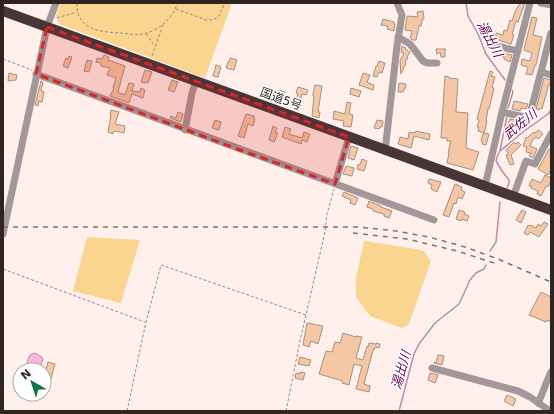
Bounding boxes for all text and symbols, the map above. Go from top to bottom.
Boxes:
water label: 湯出川 [474,18,507,61]
street label: 国道5号 [258,85,304,113]
water label: 武佐川 [500,105,541,142]
water label: 湯出川 [388,347,414,391]
north arrow [12,362,52,402]
text: N [18,367,34,383]

